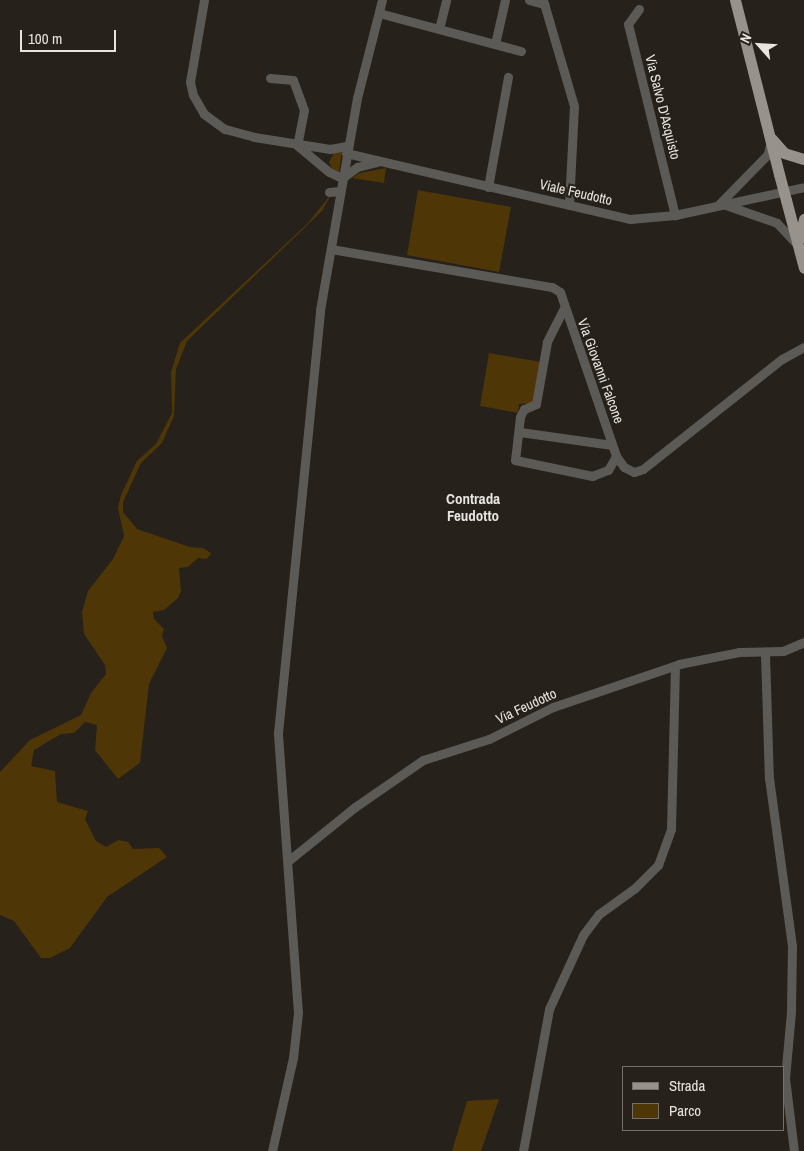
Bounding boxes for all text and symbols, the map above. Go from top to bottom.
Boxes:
scale bar [22,20,119,52]
north arrow [734,20,784,70]
text: 100 m [28,28,62,49]
text: N [736,31,755,46]
street label: Via Salvo D'Acquisto [642,53,684,161]
street label: Viale Feudotto [538,176,614,208]
street label: Via Giovanni Falcone [574,316,628,426]
district label: Contrada Feudotto [446,489,500,524]
street label: Via Feudotto [493,685,559,727]
legend [622,1066,784,1131]
text: Strada [669,1075,705,1096]
text: Parco [669,1100,701,1121]

